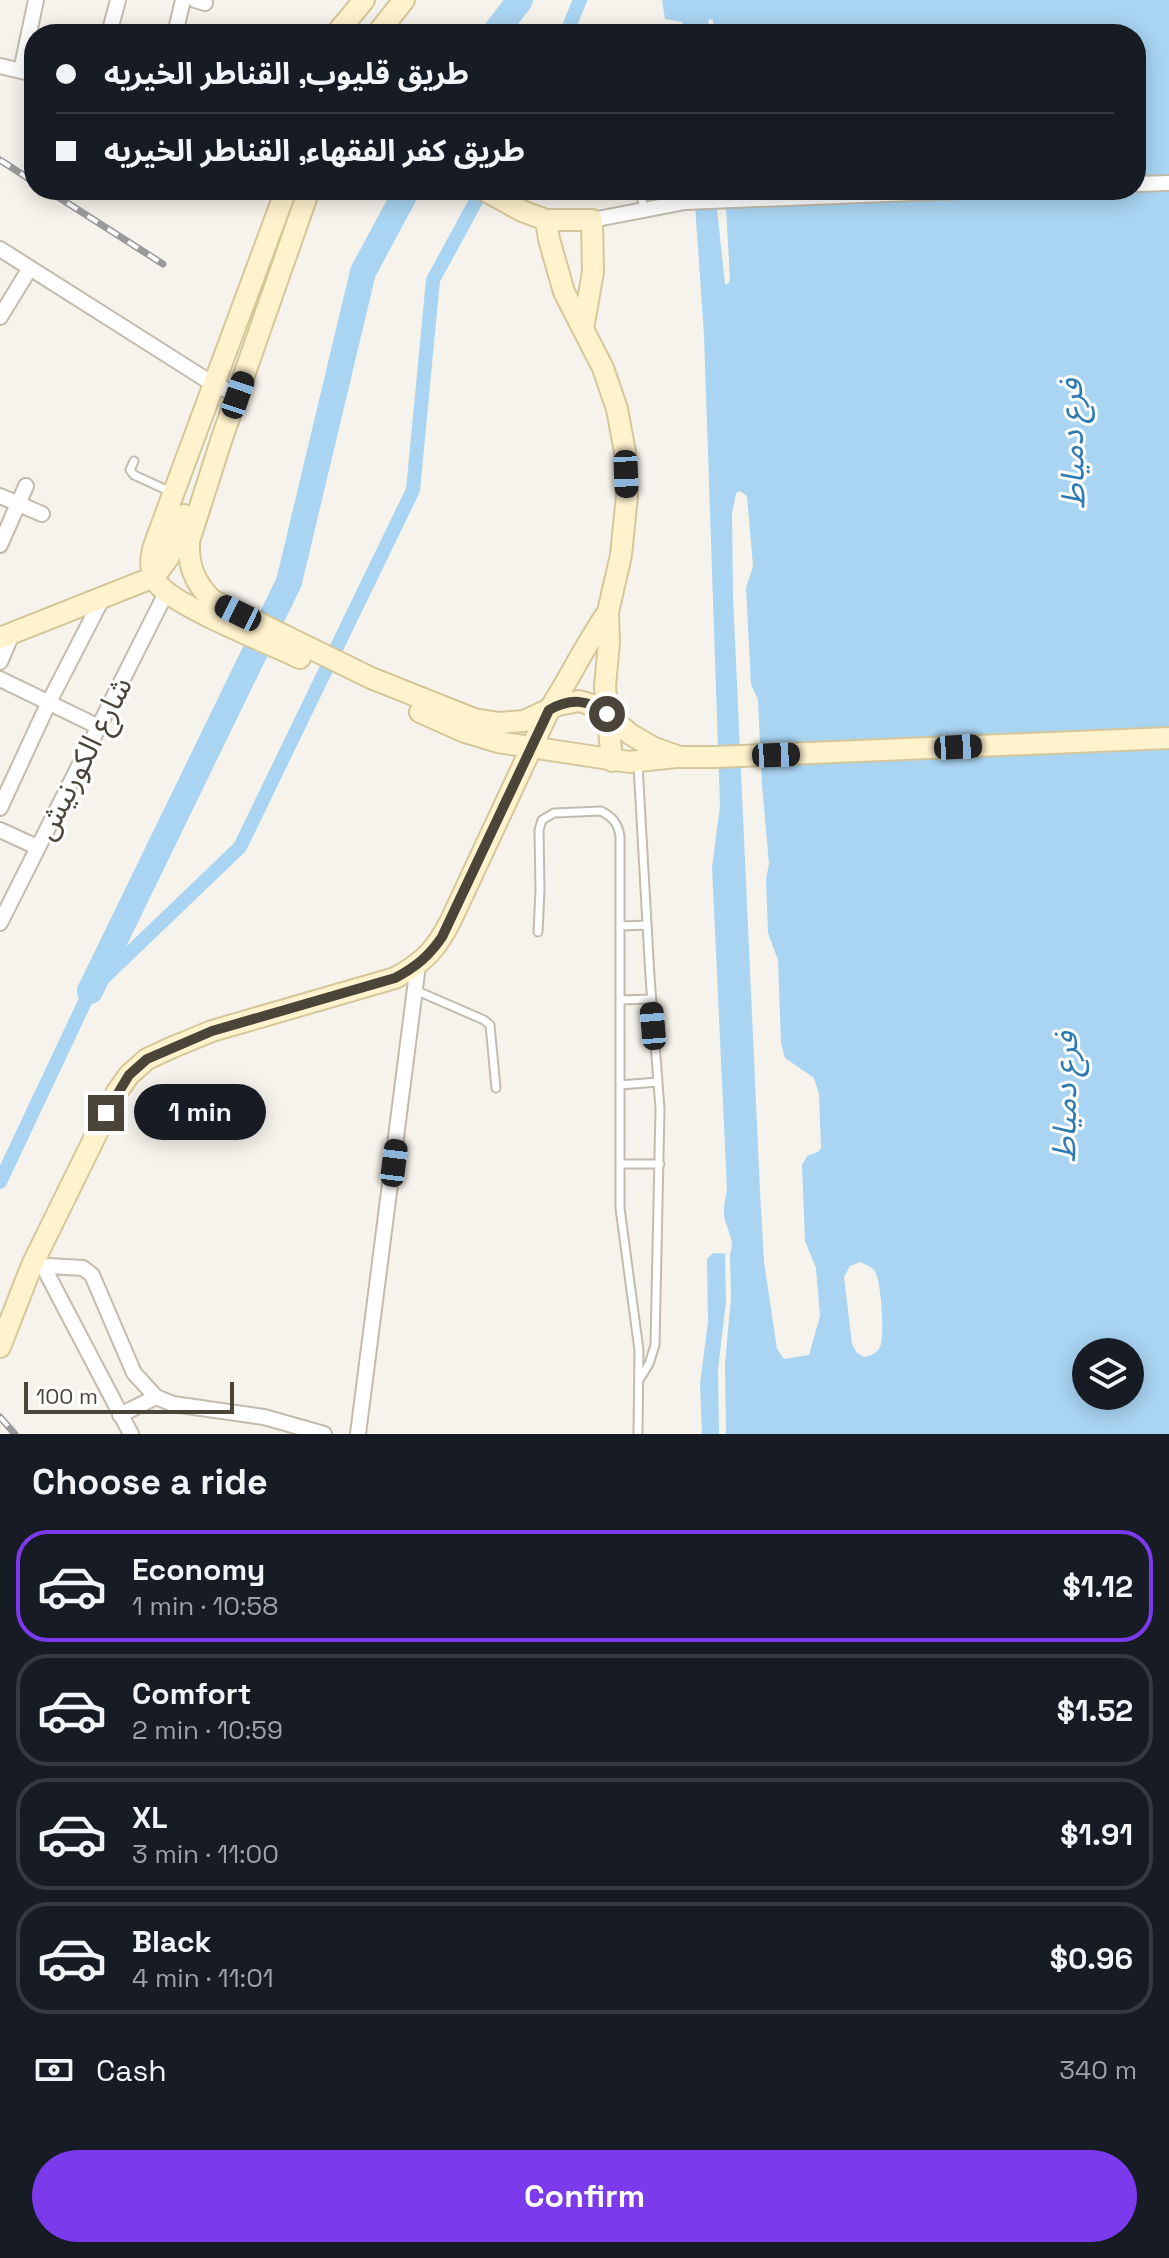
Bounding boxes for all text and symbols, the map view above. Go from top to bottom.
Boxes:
text: طريق قليوب, القناطر الخيريه [104,54,469,93]
text: طريق كفر الفقهاء, القناطر الخيريه [104,131,525,170]
car [219,368,257,422]
water label: فرع دمياط [1051,377,1097,509]
car [613,450,639,498]
car [211,592,265,634]
street label: شارع الكورنيش [25,670,143,848]
route start [589,696,625,732]
car [933,734,983,760]
car [752,742,800,768]
car [639,1001,667,1051]
water label: فرع دمياط [1044,1030,1090,1162]
callout: 1 min [134,1085,266,1141]
route end [88,1095,124,1131]
text: 1 min [168,1095,232,1129]
car [379,1138,409,1188]
map controls [1072,1338,1144,1410]
button: layers [1072,1338,1144,1410]
scale bar [24,1378,234,1414]
text: 100 m [36,1382,98,1410]
text: Choose a ride [32,1459,268,1505]
icon: car [36,1550,108,1622]
text: Economy [132,1550,265,1589]
text: $1.12 [1063,1567,1133,1606]
text: 1 min · 10:58 [132,1589,278,1623]
icon: car [36,1674,108,1746]
text: Comfort [132,1674,251,1713]
text: $1.52 [1057,1691,1133,1730]
text: 2 min · 10:59 [132,1713,283,1747]
icon: car [36,1798,108,1870]
text: XL [132,1798,168,1837]
text: $1.91 [1060,1815,1133,1854]
text: 3 min · 11:00 [132,1837,279,1871]
icon: car [36,1922,108,1994]
text: Black [132,1922,211,1961]
text: $0.96 [1050,1939,1133,1978]
text: 4 min · 11:01 [132,1961,274,1995]
icon: cash [32,2048,76,2092]
text: Cash [96,2051,167,2090]
text: 340 m [1059,2053,1137,2087]
button: Confirm [32,2150,1137,2242]

